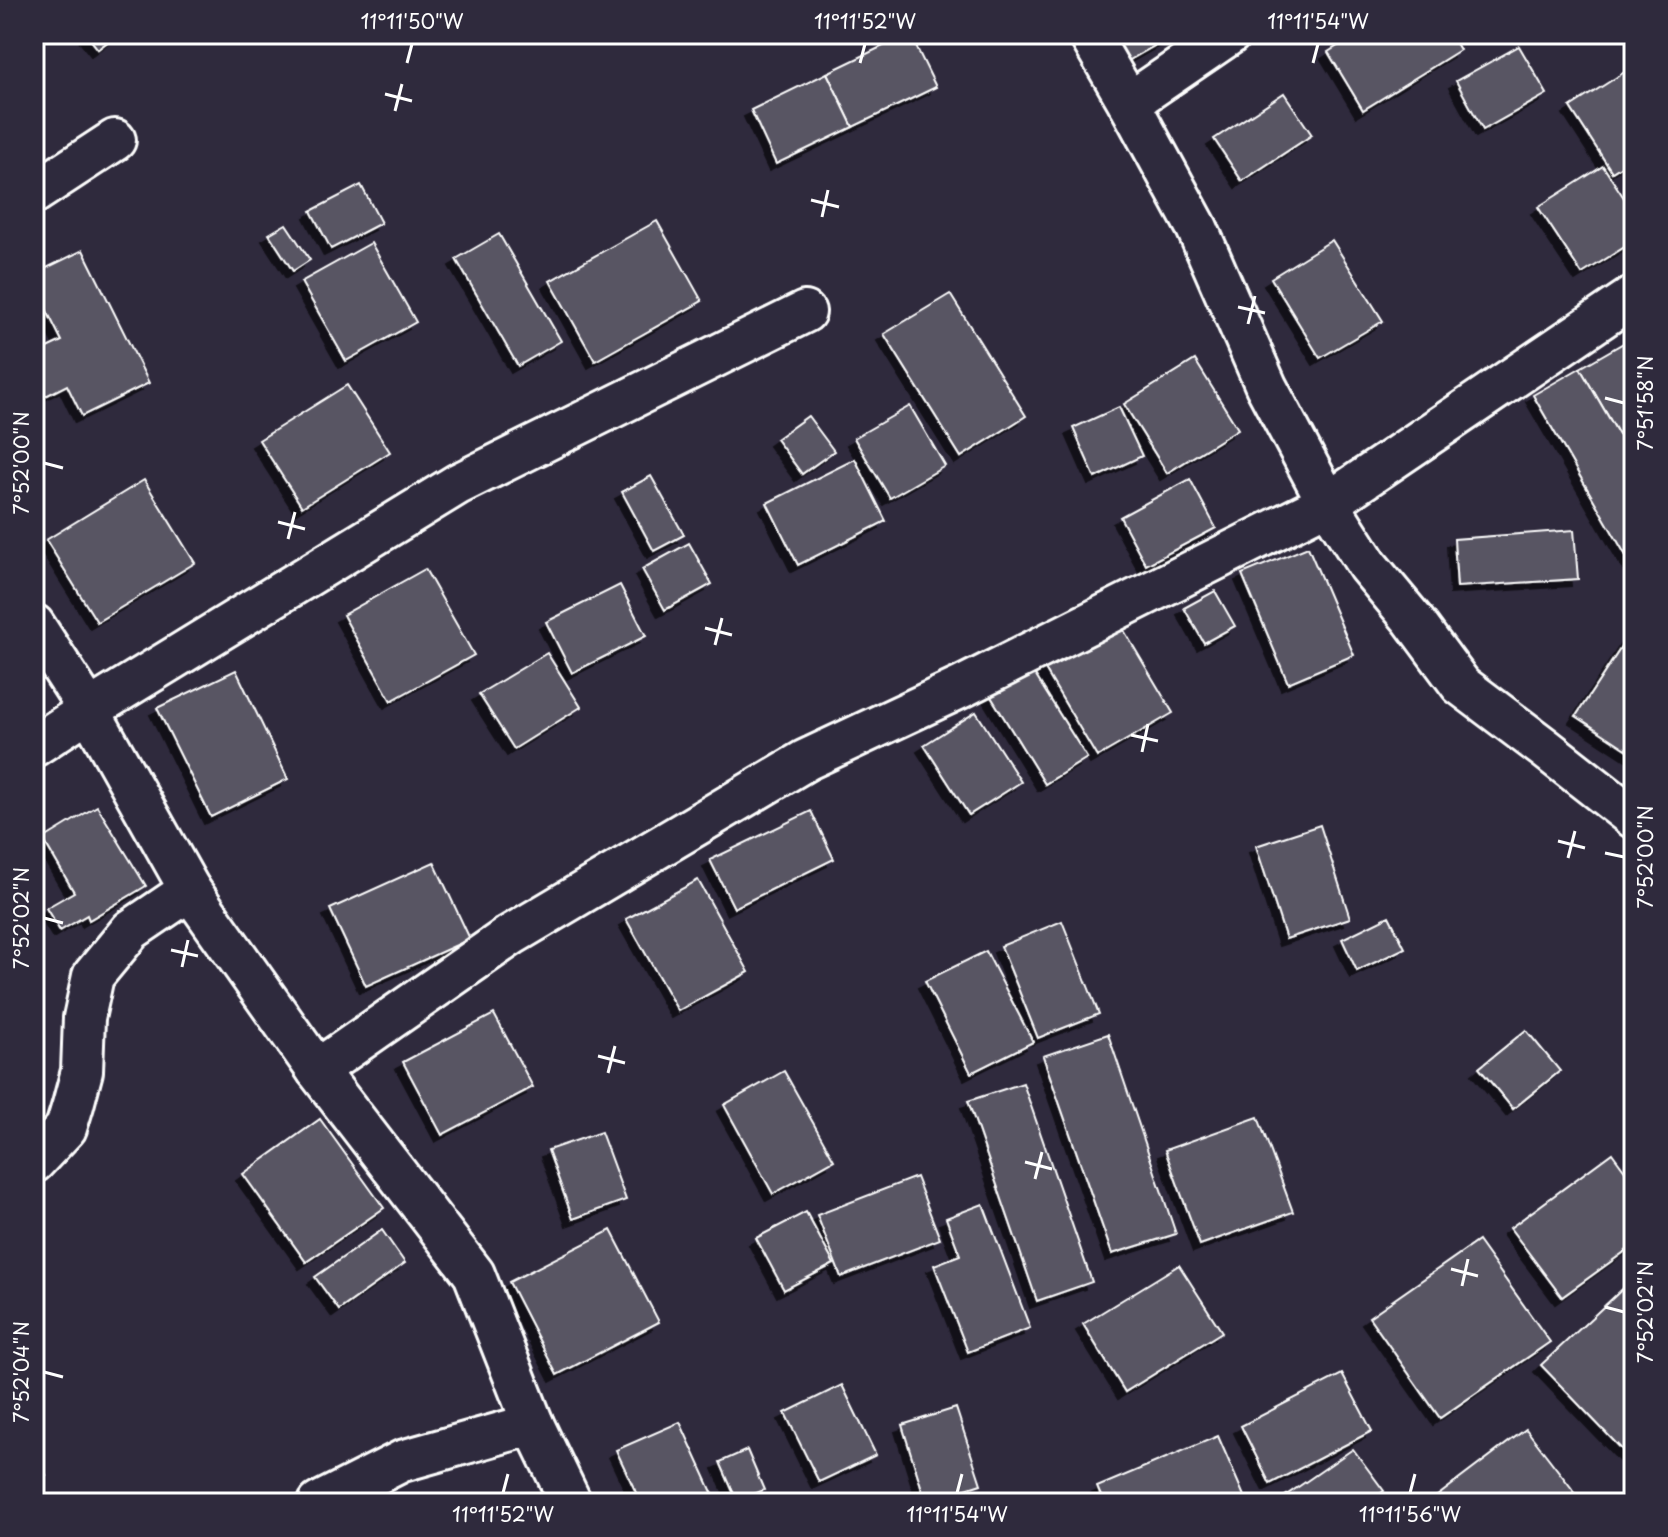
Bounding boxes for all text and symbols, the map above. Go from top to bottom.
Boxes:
text: 11°11'50"W [361,6,464,36]
text: 11°11'52"W [814,6,916,36]
text: 11°11'54"W [1267,6,1369,36]
text: 7°51'58"N [1630,355,1660,451]
text: 7°52'00"N [6,411,36,515]
text: 7°52'00"N [1630,805,1660,909]
text: 7°52'02"N [6,867,36,969]
text: 7°52'02"N [1630,1261,1660,1363]
text: 7°52'04"N [6,1321,36,1423]
text: 11°11'52"W [452,1499,554,1529]
text: 11°11'54"W [906,1499,1008,1529]
text: 11°11'56"W [1359,1499,1462,1529]

